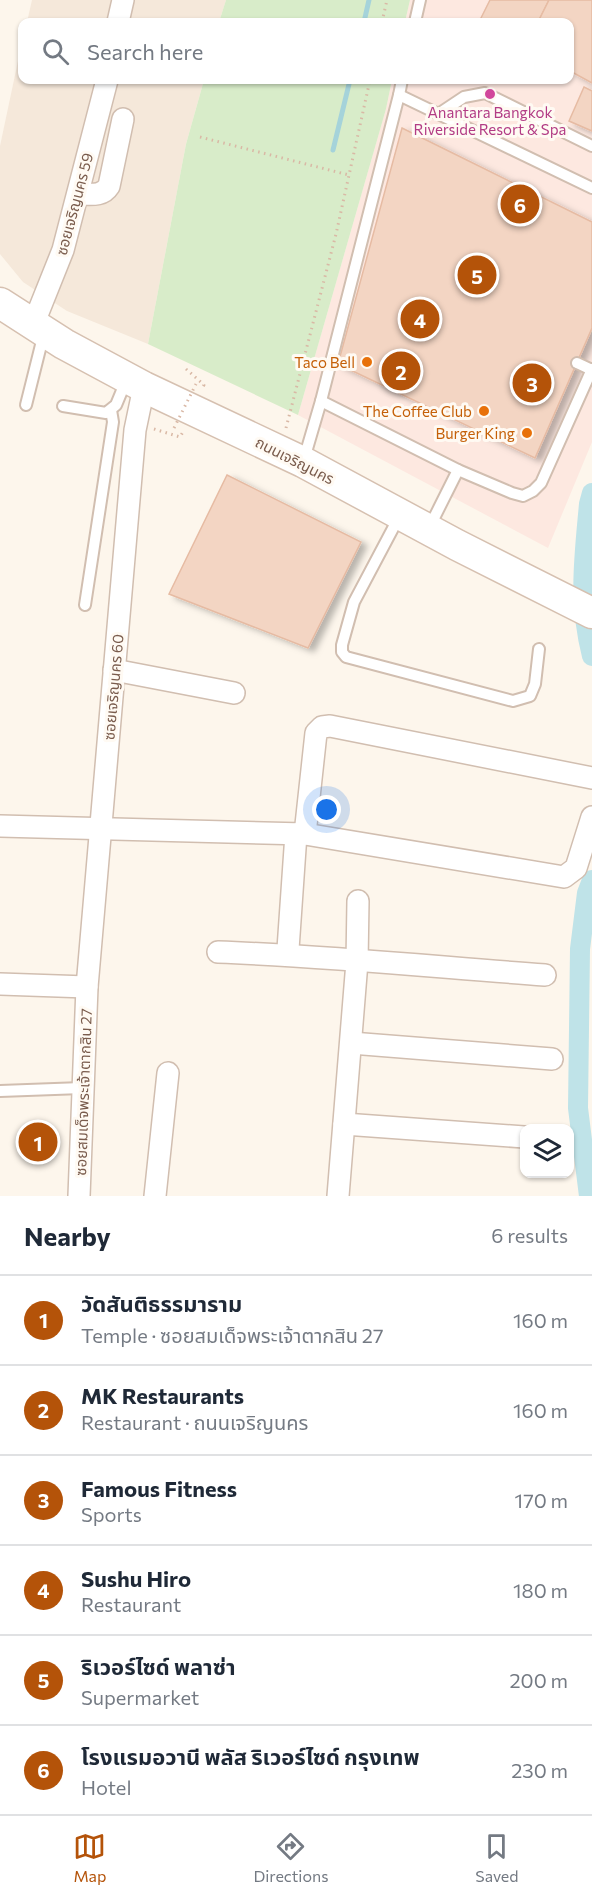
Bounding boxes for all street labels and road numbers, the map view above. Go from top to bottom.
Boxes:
street label: ซอยเจริญนคร 59 [52,151,96,257]
street label: ถนนเจริญนคร [253,432,337,488]
street label: ซอยเจริญนคร 60 [99,633,127,741]
street label: ซอยสมเด็จพระเจ้าตากสิน 27 [71,1008,95,1176]

